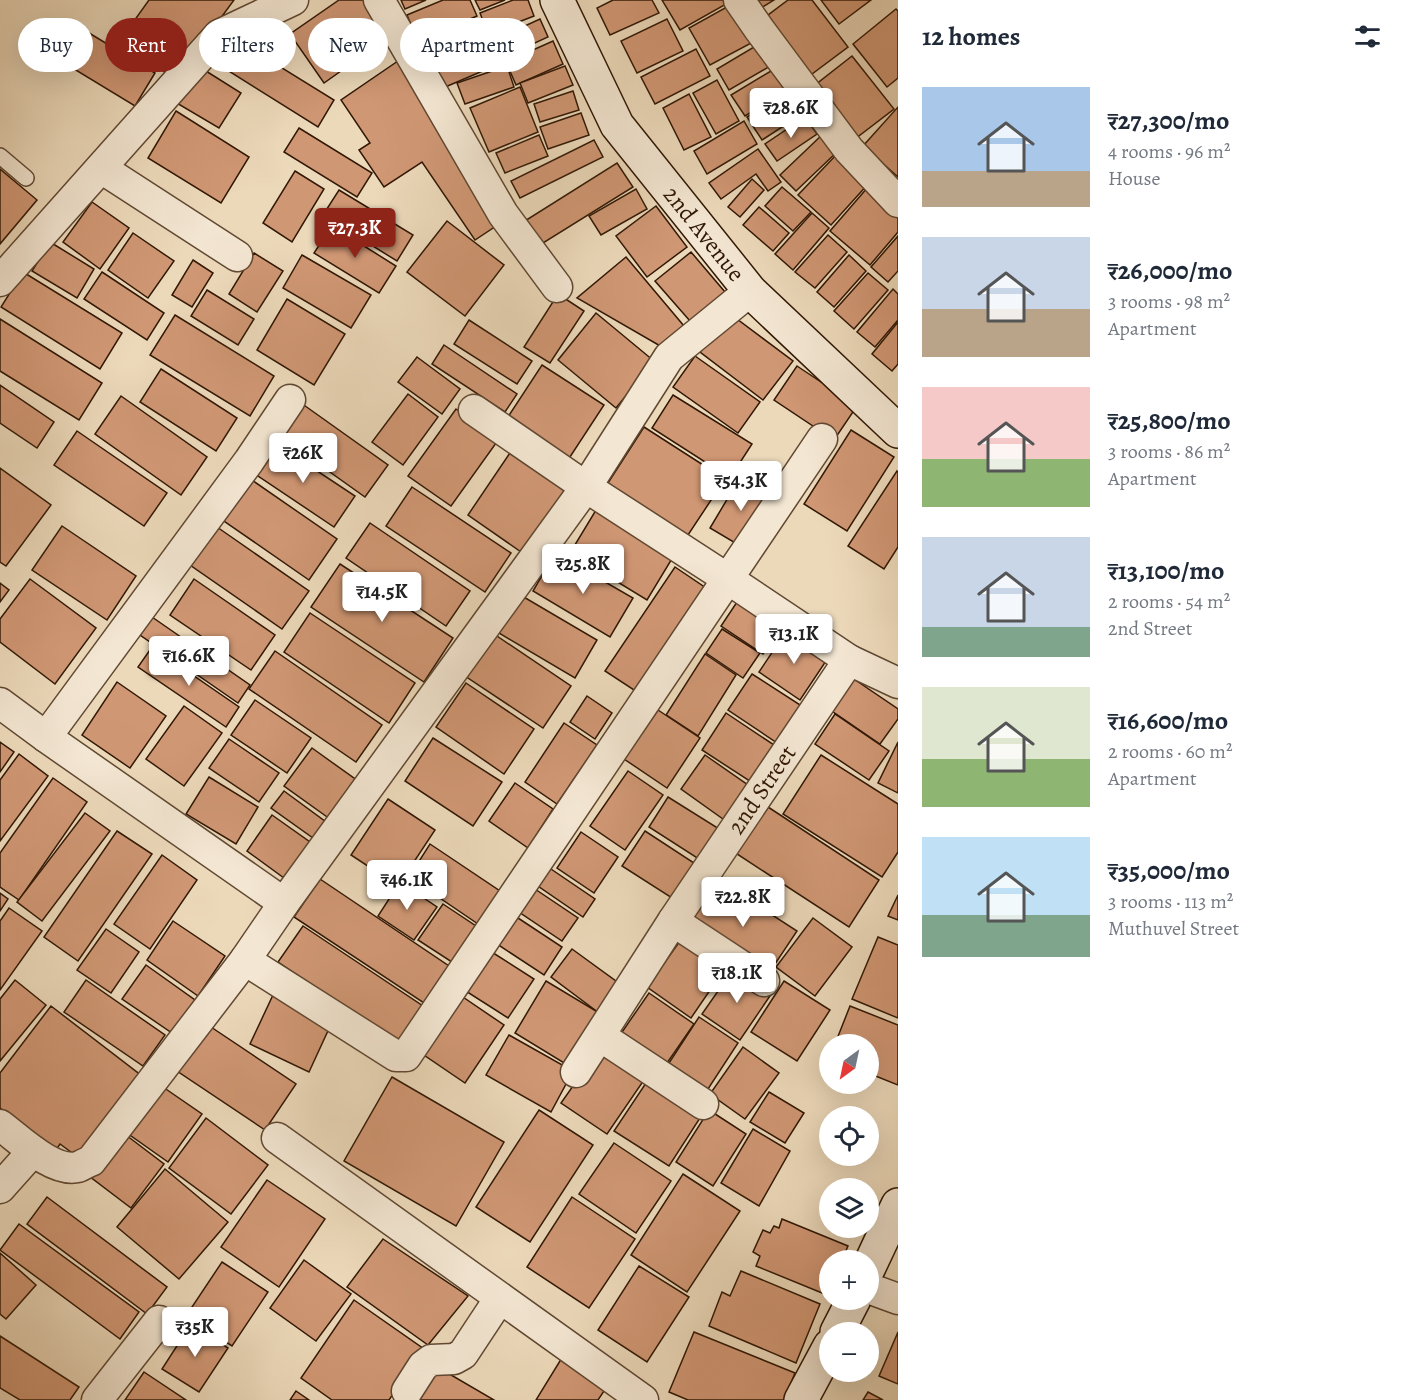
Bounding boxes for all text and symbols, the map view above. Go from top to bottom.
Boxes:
chip: Buy [18,18,93,72]
chip: Rent [105,18,187,72]
chip: Filters [199,18,296,72]
chip: New [308,18,388,72]
chip: Apartment [400,18,535,72]
text: 12 homes [922,19,1020,54]
icon: filters [1351,20,1384,53]
pin: ₹28.6K [742,88,840,139]
text: ₹28.6K [764,94,818,121]
text: ₹27,300/mo [1108,103,1229,138]
icon: home [970,111,1042,183]
text: 4 rooms · 96 m² [1108,138,1230,165]
text: House [1108,165,1160,192]
street label: 2nd Avenue [656,179,752,288]
pin: ₹27.3K [306,208,404,259]
text: ₹27.3K [329,214,381,241]
text: ₹26,000/mo [1108,253,1232,288]
icon: home [970,261,1042,333]
text: 3 rooms · 98 m² [1108,288,1230,315]
text: Apartment [1108,315,1197,342]
text: ₹25,800/mo [1108,403,1231,438]
icon: home [970,411,1042,483]
pin: ₹26K [267,433,339,484]
text: 3 rooms · 86 m² [1108,438,1230,465]
text: ₹26K [283,439,323,466]
pin: ₹54.3K [692,461,790,512]
text: Apartment [1108,465,1197,492]
text: ₹54.3K [715,467,767,494]
pin: ₹25.8K [534,544,632,595]
text: ₹25.8K [556,550,610,577]
text: ₹13,100/mo [1108,553,1224,588]
icon: home [970,561,1042,633]
pin: ₹14.5K [333,572,431,623]
text: ₹14.5K [356,578,408,605]
text: 2 rooms · 54 m² [1108,588,1230,615]
pin: ₹13.1K [745,614,843,665]
text: 2nd Street [1108,615,1192,642]
text: ₹13.1K [769,620,819,647]
pin: ₹16.6K [140,636,238,687]
text: ₹16.6K [163,642,215,669]
text: ₹16,600/mo [1108,703,1228,738]
icon: home [970,711,1042,783]
text: 2 rooms · 60 m² [1108,738,1232,765]
street label: 2nd Street [720,739,803,840]
text: Apartment [1108,765,1197,792]
text: ₹35,000/mo [1108,853,1230,888]
pin: ₹46.1K [358,860,456,911]
icon: home [970,861,1042,933]
text: ₹46.1K [381,866,433,893]
pin: ₹22.8K [694,877,792,928]
text: ₹22.8K [715,883,771,910]
text: 3 rooms · 113 m² [1108,888,1233,915]
text: Muthuvel Street [1108,915,1239,942]
pin: ₹18.1K [688,953,786,1004]
text: ₹18.1K [712,959,762,986]
north arrow [819,1034,879,1094]
map controls [819,1034,879,1382]
button: locate [819,1106,879,1166]
button: layers [819,1178,879,1238]
button: + [819,1250,879,1310]
pin: ₹35K [159,1307,231,1358]
text: ₹35K [176,1313,214,1340]
button: − [819,1322,879,1382]

